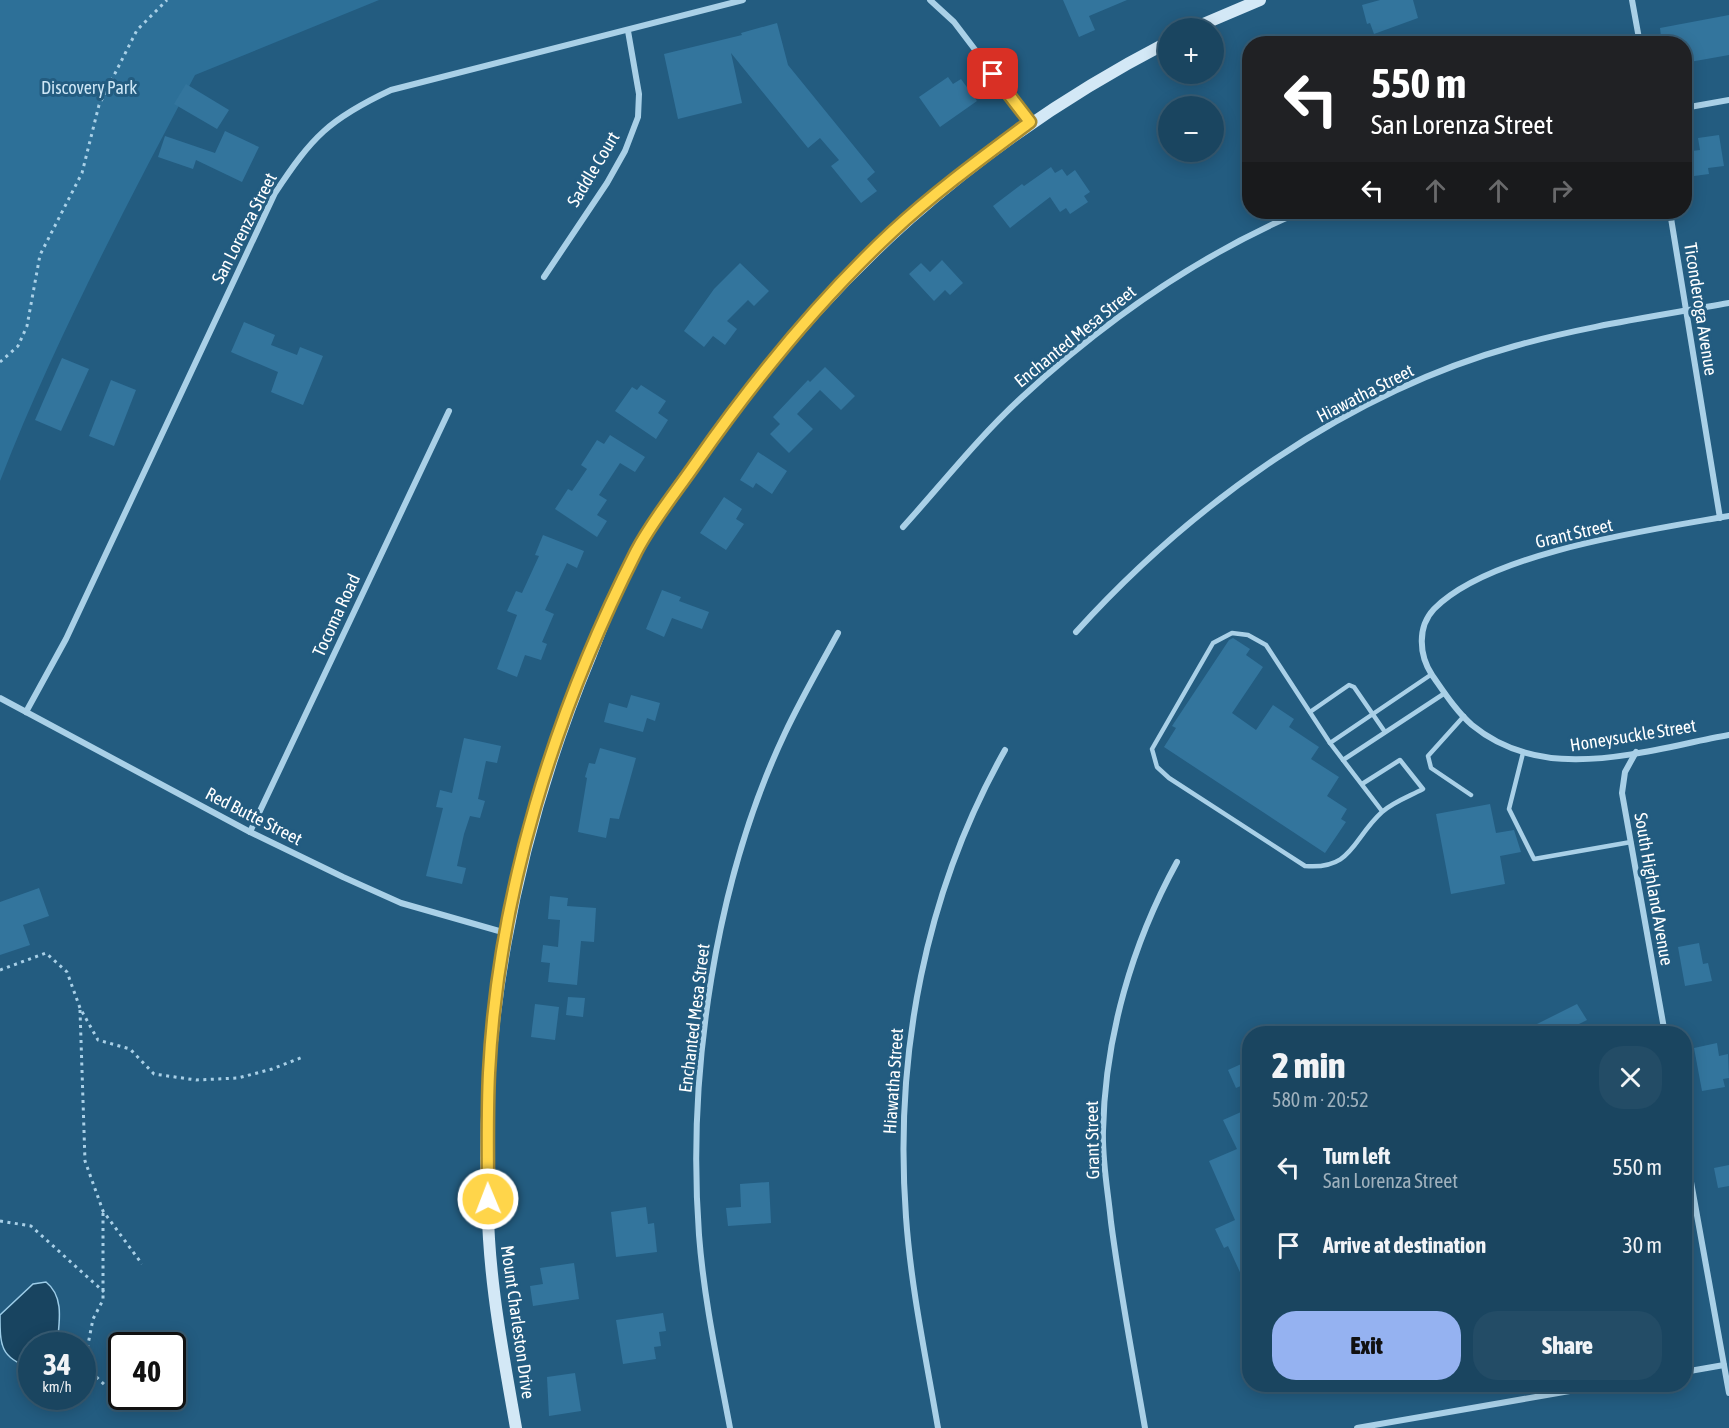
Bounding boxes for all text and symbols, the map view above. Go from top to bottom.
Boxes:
map controls [1158,18,1224,162]
button: + [1158,18,1224,84]
pin [967,48,1018,99]
icon: arrive [976,57,1009,90]
text: 550 m [1371,59,1466,107]
icon: left [1272,60,1350,138]
park label: Discovery Park [41,77,137,98]
button: − [1158,96,1224,162]
text: San Lorenza Street [1371,109,1553,140]
street label: Saddle Court [562,128,624,210]
street label: San Lorenza Street [207,169,281,287]
icon: left [1356,174,1389,207]
icon: ahead [1419,174,1452,207]
icon: ahead [1482,174,1515,207]
icon: right [1545,174,1578,207]
street label: Ticonderoga Avenue [1680,241,1722,377]
street label: Enchanted Mesa Street [1010,281,1140,391]
street label: Hiawatha Street [1313,360,1417,426]
street label: Grant Street [1533,514,1615,552]
street label: Tocoma Road [308,570,364,660]
street label: Honeysuckle Street [1568,715,1698,755]
street label: Red Butte Street [202,783,306,849]
street label: South Highland Avenue [1630,811,1678,967]
street label: Enchanted Mesa Street [674,942,714,1094]
street label: Hiawatha Street [879,1027,907,1135]
text: 2 min [1272,1044,1346,1086]
button: close [1599,1046,1662,1109]
text: 580 m · 20:52 [1272,1088,1369,1111]
street label: Grant Street [1081,1100,1103,1180]
text: Turn left [1323,1143,1390,1169]
icon: left [1272,1151,1305,1184]
text: 550 m [1612,1154,1662,1180]
position arrow [456,1167,520,1231]
text: San Lorenza Street [1323,1169,1458,1192]
icon: arrive [1272,1229,1305,1262]
text: Arrive at destination [1323,1232,1486,1258]
text: 30 m [1622,1232,1662,1258]
street label: Mount Charleston Drive [497,1244,539,1400]
button: Exit [1272,1311,1461,1380]
button: Share [1473,1311,1662,1380]
speed limit sign: 40 [108,1332,186,1410]
text: 34 [43,1347,71,1381]
text: km/h [42,1378,72,1395]

